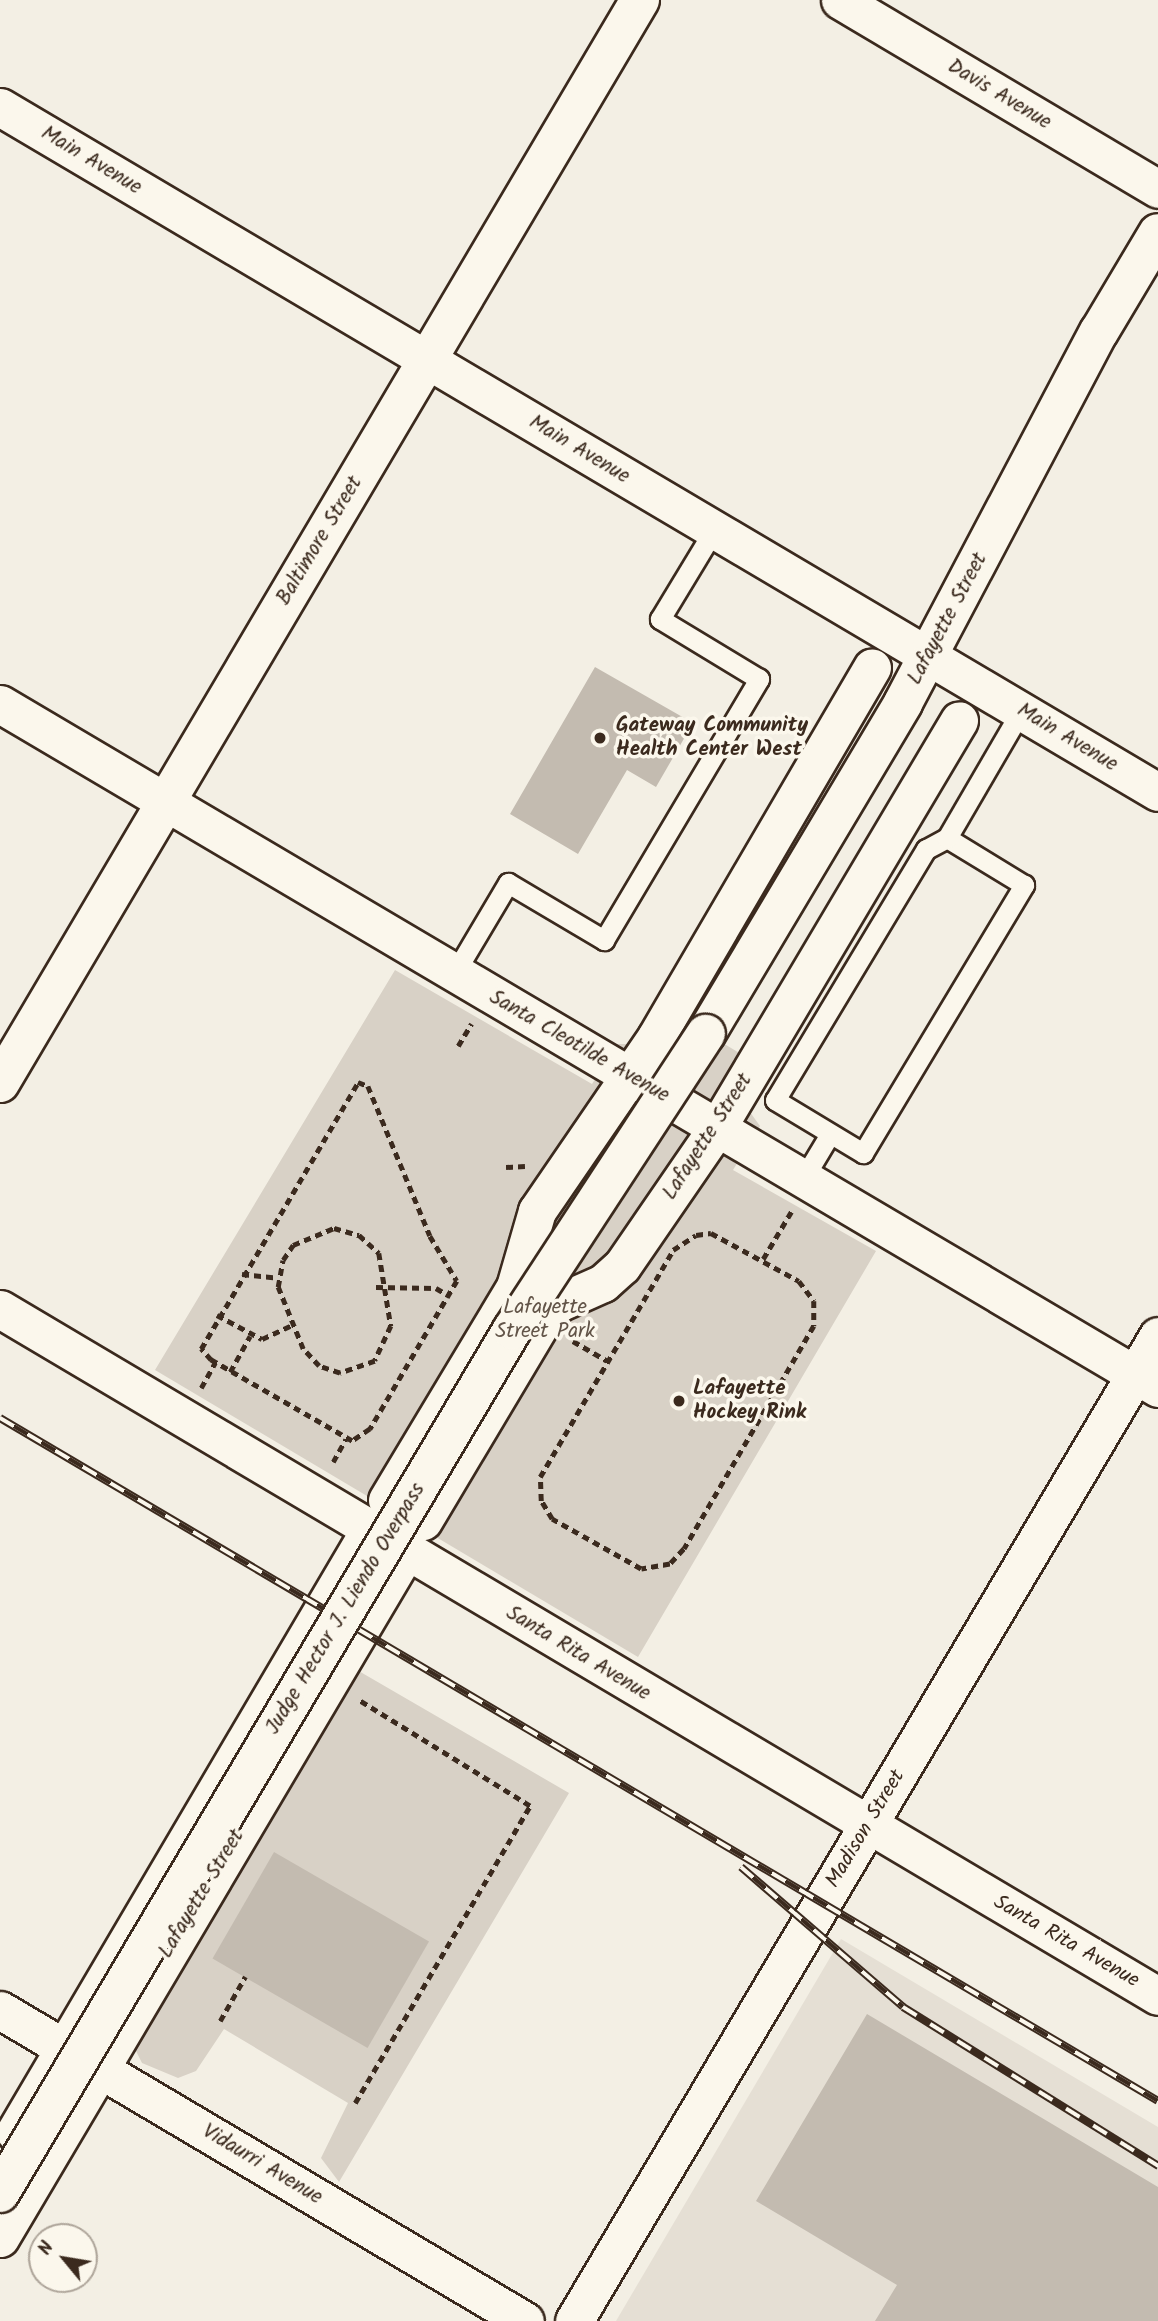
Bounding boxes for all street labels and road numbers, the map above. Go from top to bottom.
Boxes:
street label: Davis Avenue [943,54,1055,136]
street label: Main Avenue [36,121,146,201]
street label: Main Avenue [524,410,634,490]
street label: Baltimore Street [272,472,368,610]
street label: Lafayette Street [903,549,993,689]
street label: Main Avenue [1012,698,1122,778]
street label: Santa Cleotilde Avenue [484,985,674,1109]
street label: Lafayette Street [658,1069,758,1205]
street label: Judge Hector J. Liendo Overpass [261,1479,431,1739]
street label: Santa Rita Avenue [501,1601,655,1707]
street label: Madison Street [821,1765,911,1893]
street label: Lafayette Street [154,1825,250,1963]
street label: Santa Rita Avenue [989,1890,1143,1994]
street label: Vidaurri Avenue [197,2119,327,2211]

